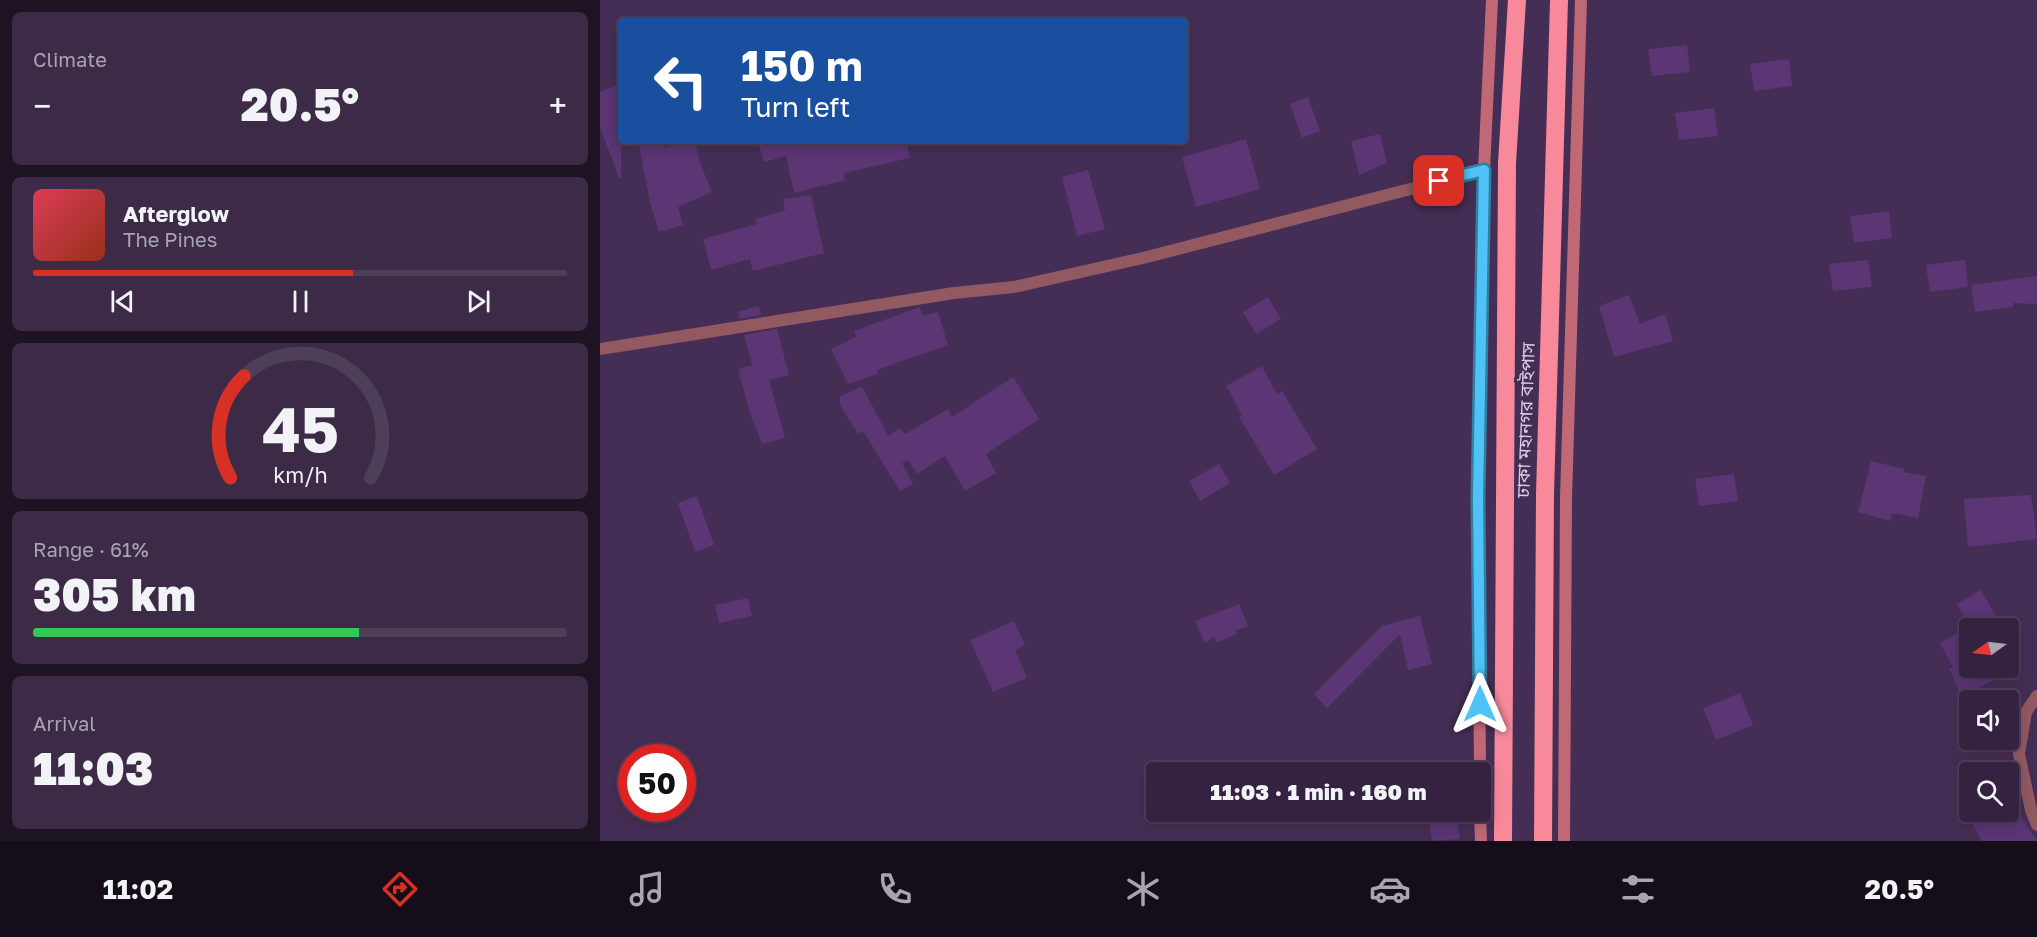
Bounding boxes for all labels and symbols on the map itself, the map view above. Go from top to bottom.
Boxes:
pin [1413,155,1464,206]
street label: ঢাকা মহানগর বাইপাস [1511,341,1539,499]
north arrow [1959,618,2019,678]
position arrow [1448,672,1512,736]
speed limit sign: 50 [618,744,696,822]

